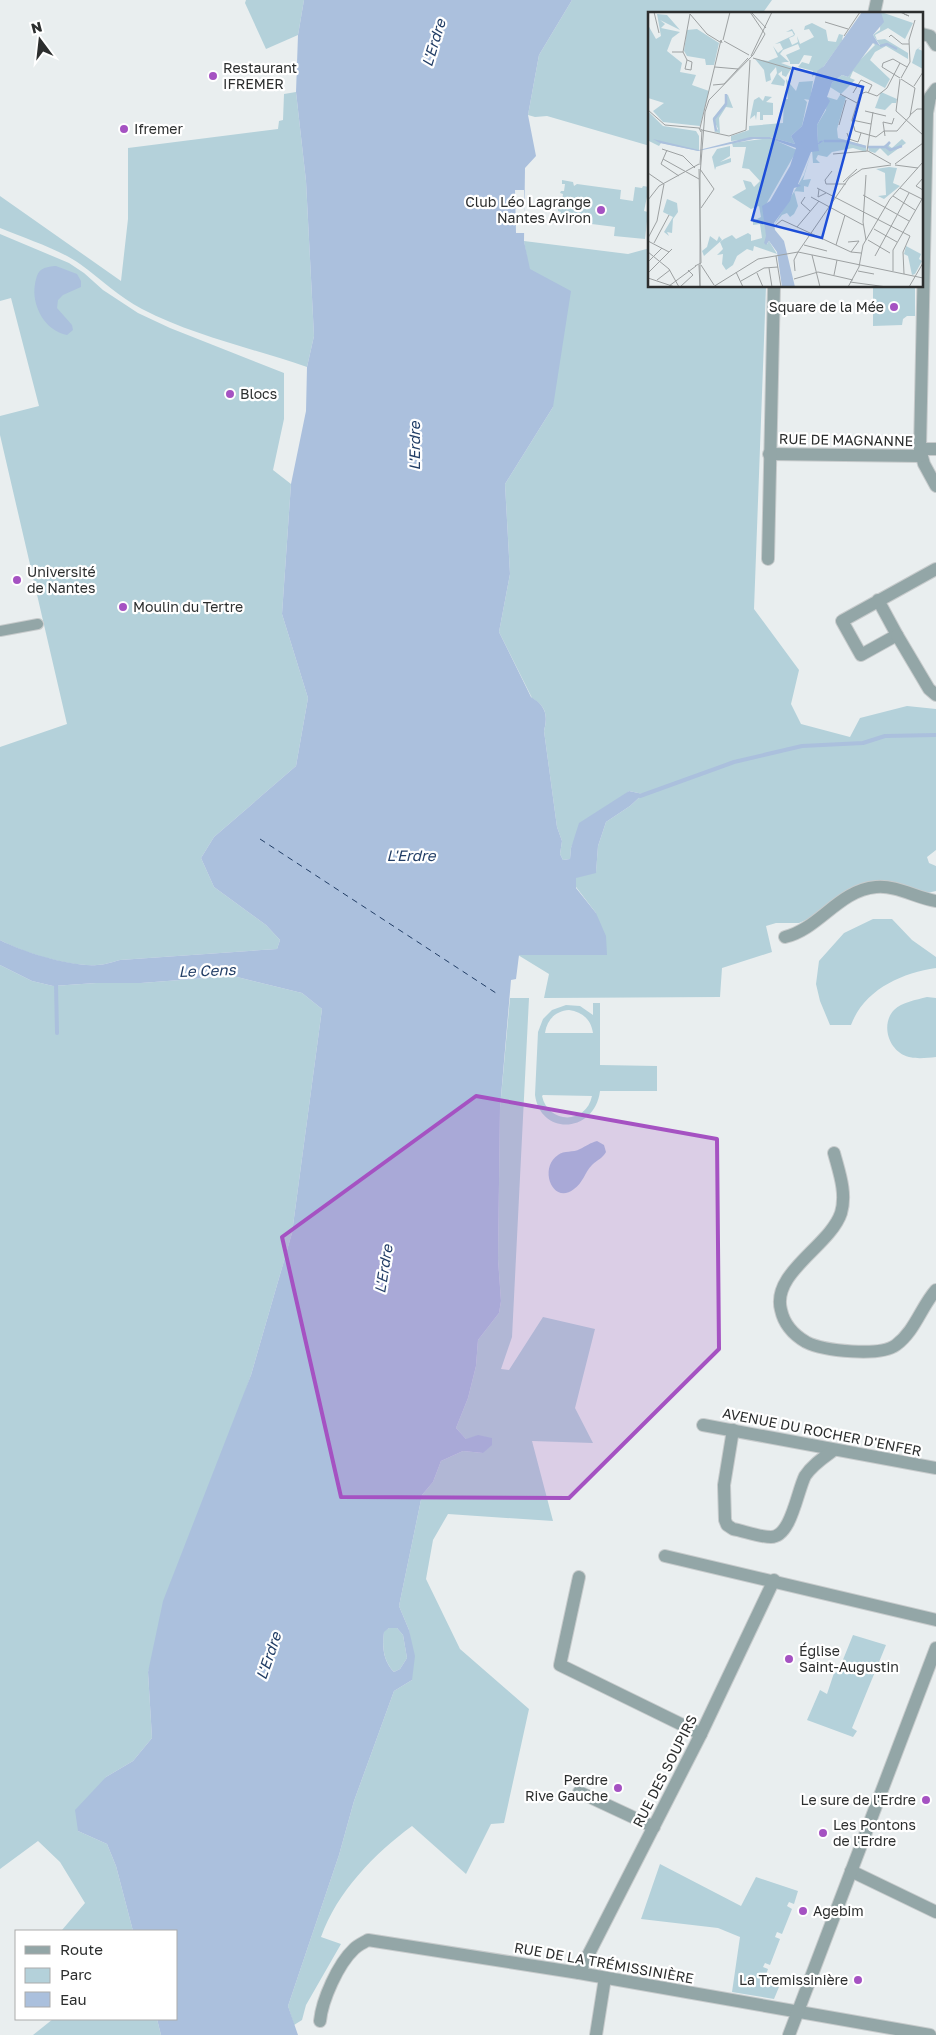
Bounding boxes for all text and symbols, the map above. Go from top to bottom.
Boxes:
inset map [648,12,924,288]
north arrow [15,15,65,65]
water label: L'Erdre [417,15,449,69]
text: N [29,17,44,37]
place label: Restaurant IFREMER [223,59,297,92]
marker: Restaurant IFREMER [207,70,219,82]
place label: Ifremer [134,120,183,137]
marker: Ifremer [118,123,130,135]
place label: Club Léo Lagrange Nantes Aviron [465,193,591,226]
marker: Club Léo Lagrange Nantes Aviron [595,204,607,216]
place label: Square de la Mée [769,298,884,315]
marker: Square de la Mée [888,301,900,313]
place label: Blocs [240,385,277,402]
marker: Blocs [224,388,236,400]
water label: L'Erdre [405,420,423,470]
street label: RUE DE MAGNANNE [779,430,913,449]
place label: Université de Nantes [27,563,96,596]
marker: Université de Nantes [11,574,23,586]
place label: Moulin du Tertre [133,598,243,615]
marker: Moulin du Tertre [117,601,129,613]
water label: L'Erdre [387,846,437,864]
water label: Le Cens [178,960,237,980]
water label: L'Erdre [370,1242,396,1294]
street label: AVENUE DU ROCHER D'ENFER [721,1404,923,1459]
water label: L'Erdre [252,1628,285,1682]
place label: Église Saint-Augustin [799,1642,899,1675]
marker: Église Saint-Augustin [783,1653,795,1665]
street label: RUE DES SOUPIRS [629,1712,700,1830]
place label: Perdre Rive Gauche [525,1771,608,1804]
marker: Perdre Rive Gauche [612,1782,624,1794]
place label: Le sure de l'Erdre [801,1791,916,1808]
marker: Le sure de l'Erdre [920,1794,932,1806]
place label: Les Pontons de l'Erdre [833,1816,916,1849]
marker: Les Pontons de l'Erdre [817,1827,829,1839]
place label: Agebim [813,1902,864,1919]
marker: Agebim [797,1905,809,1917]
legend [15,1930,178,2020]
street label: RUE DE LA TRÉMISSINIÈRE [513,1938,695,1987]
text: Route [60,1940,103,1958]
text: Parc [60,1965,92,1983]
place label: La Tremissinière [739,1971,848,1988]
marker: La Tremissinière [852,1974,864,1986]
text: Eau [60,1990,87,2008]

